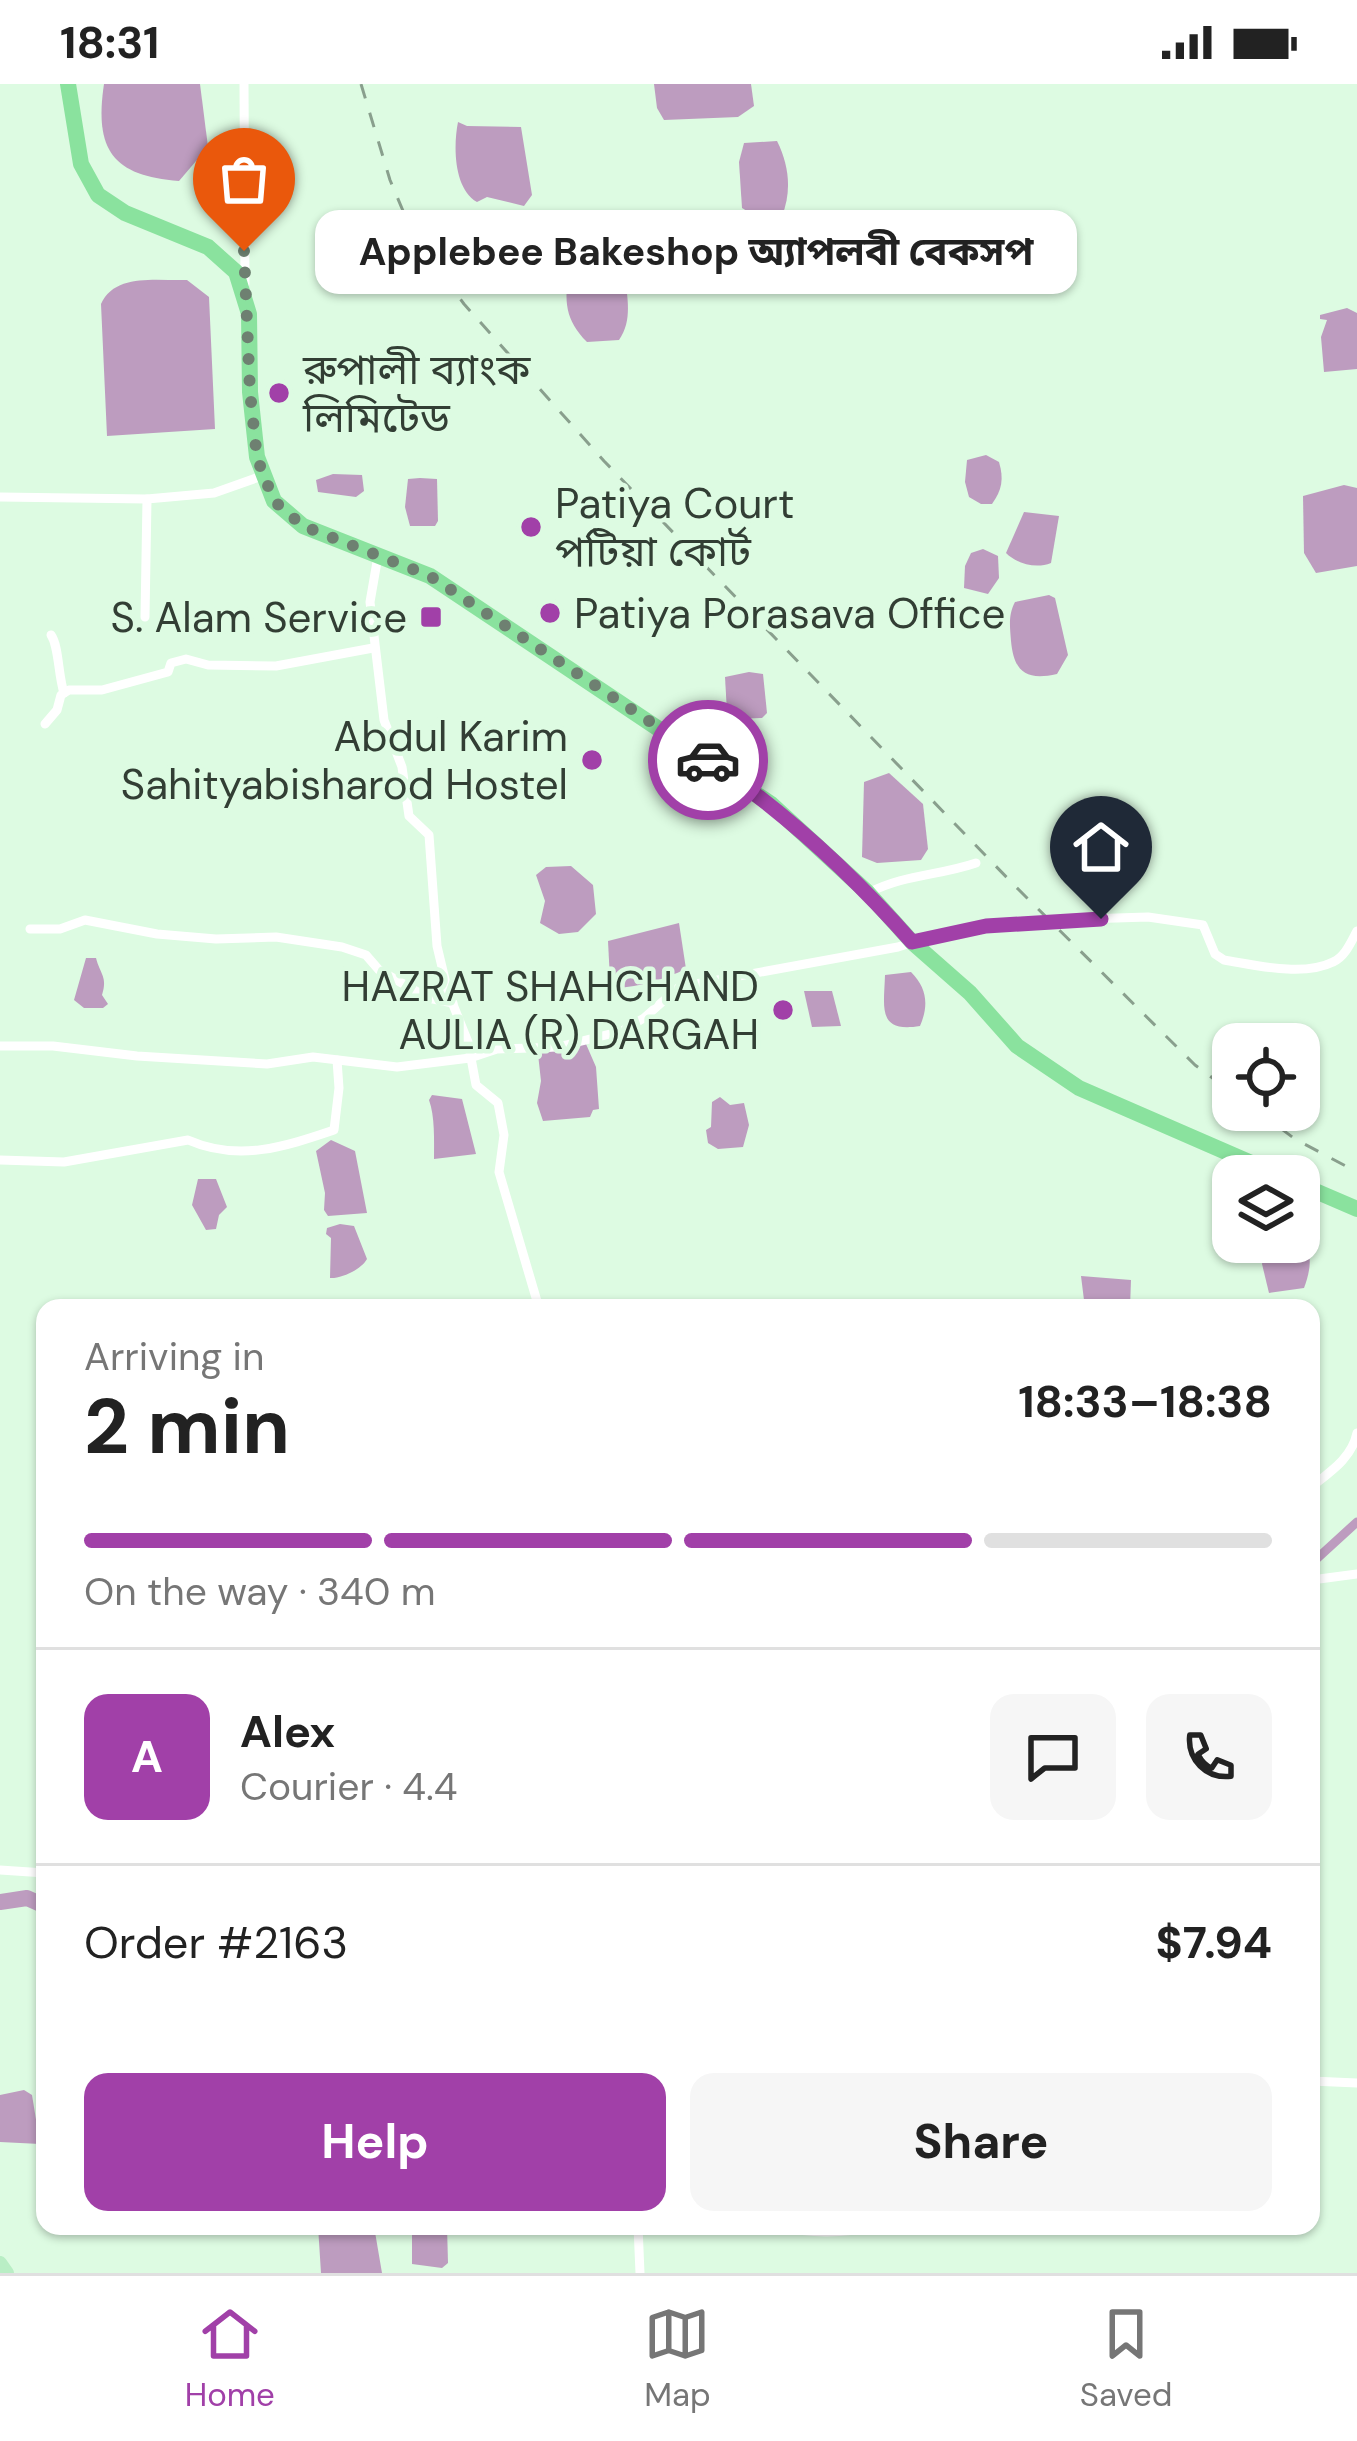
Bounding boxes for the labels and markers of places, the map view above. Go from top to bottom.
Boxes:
pin [193,128,295,251]
callout: Applebee Bakeshop অ্যাপলবী বেকসপ [316,209,1078,293]
place label: রুপালী ব্যাংক লিমিটেড [302,342,531,445]
marker: রুপালী ব্যাংক লিমিটেড [266,380,292,406]
place label: Patiya Court পটিয়া কোর্ট [555,476,794,579]
marker: Patiya Court পটিয়া কোর্ট [518,514,544,540]
place label: Patiya Porasava Office [574,586,1005,641]
place label: S. Alam Service [111,590,407,645]
marker: Patiya Porasava Office [537,600,563,626]
marker: S. Alam Service [418,604,444,630]
place label: Abdul Karim Sahityabisharod Hostel [121,709,568,812]
marker: Abdul Karim Sahityabisharod Hostel [579,747,605,773]
pin [1050,796,1152,919]
place label: HAZRAT SHAHCHAND AULIA (R) DARGAH [342,959,759,1062]
marker: HAZRAT SHAHCHAND AULIA (R) DARGAH [770,997,796,1023]

